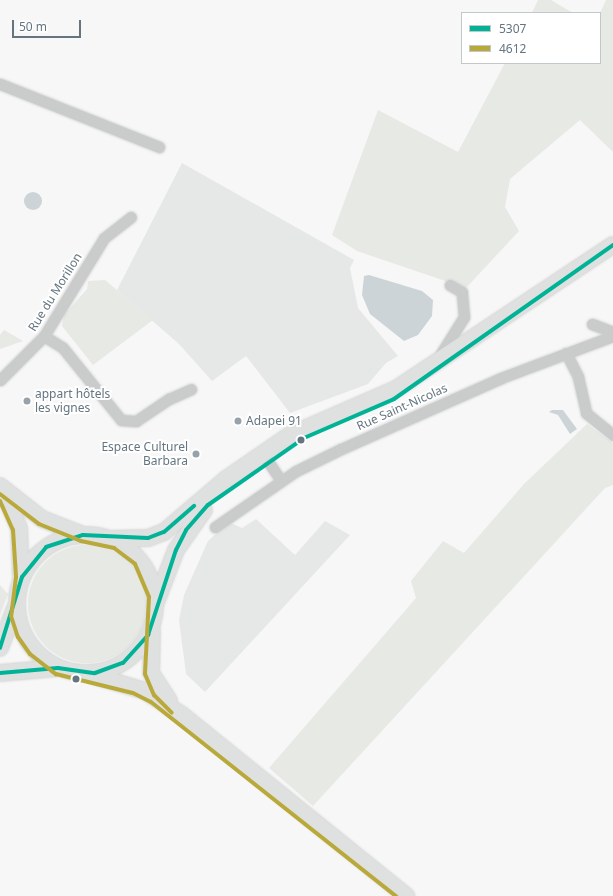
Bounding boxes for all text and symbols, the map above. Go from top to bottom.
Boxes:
scale bar [14,12,83,38]
legend [461,12,601,64]
text: 50 m [19,18,47,35]
text: 5307 [499,20,526,37]
text: 4612 [499,40,526,57]
street label: Rue du Morillon [25,250,85,334]
street label: Rue Saint-Nicolas [354,381,450,433]
place label: appart hôtels les vignes [35,387,110,415]
marker: appart hôtels les vignes [22,396,32,406]
place label: Adapei 91 [246,414,302,428]
marker: Adapei 91 [233,416,243,426]
unlabelled marker [296,435,306,445]
place label: Espace Culturel Barbara [101,440,188,468]
marker: Espace Culturel Barbara [191,449,201,459]
unlabelled marker [71,674,81,684]

